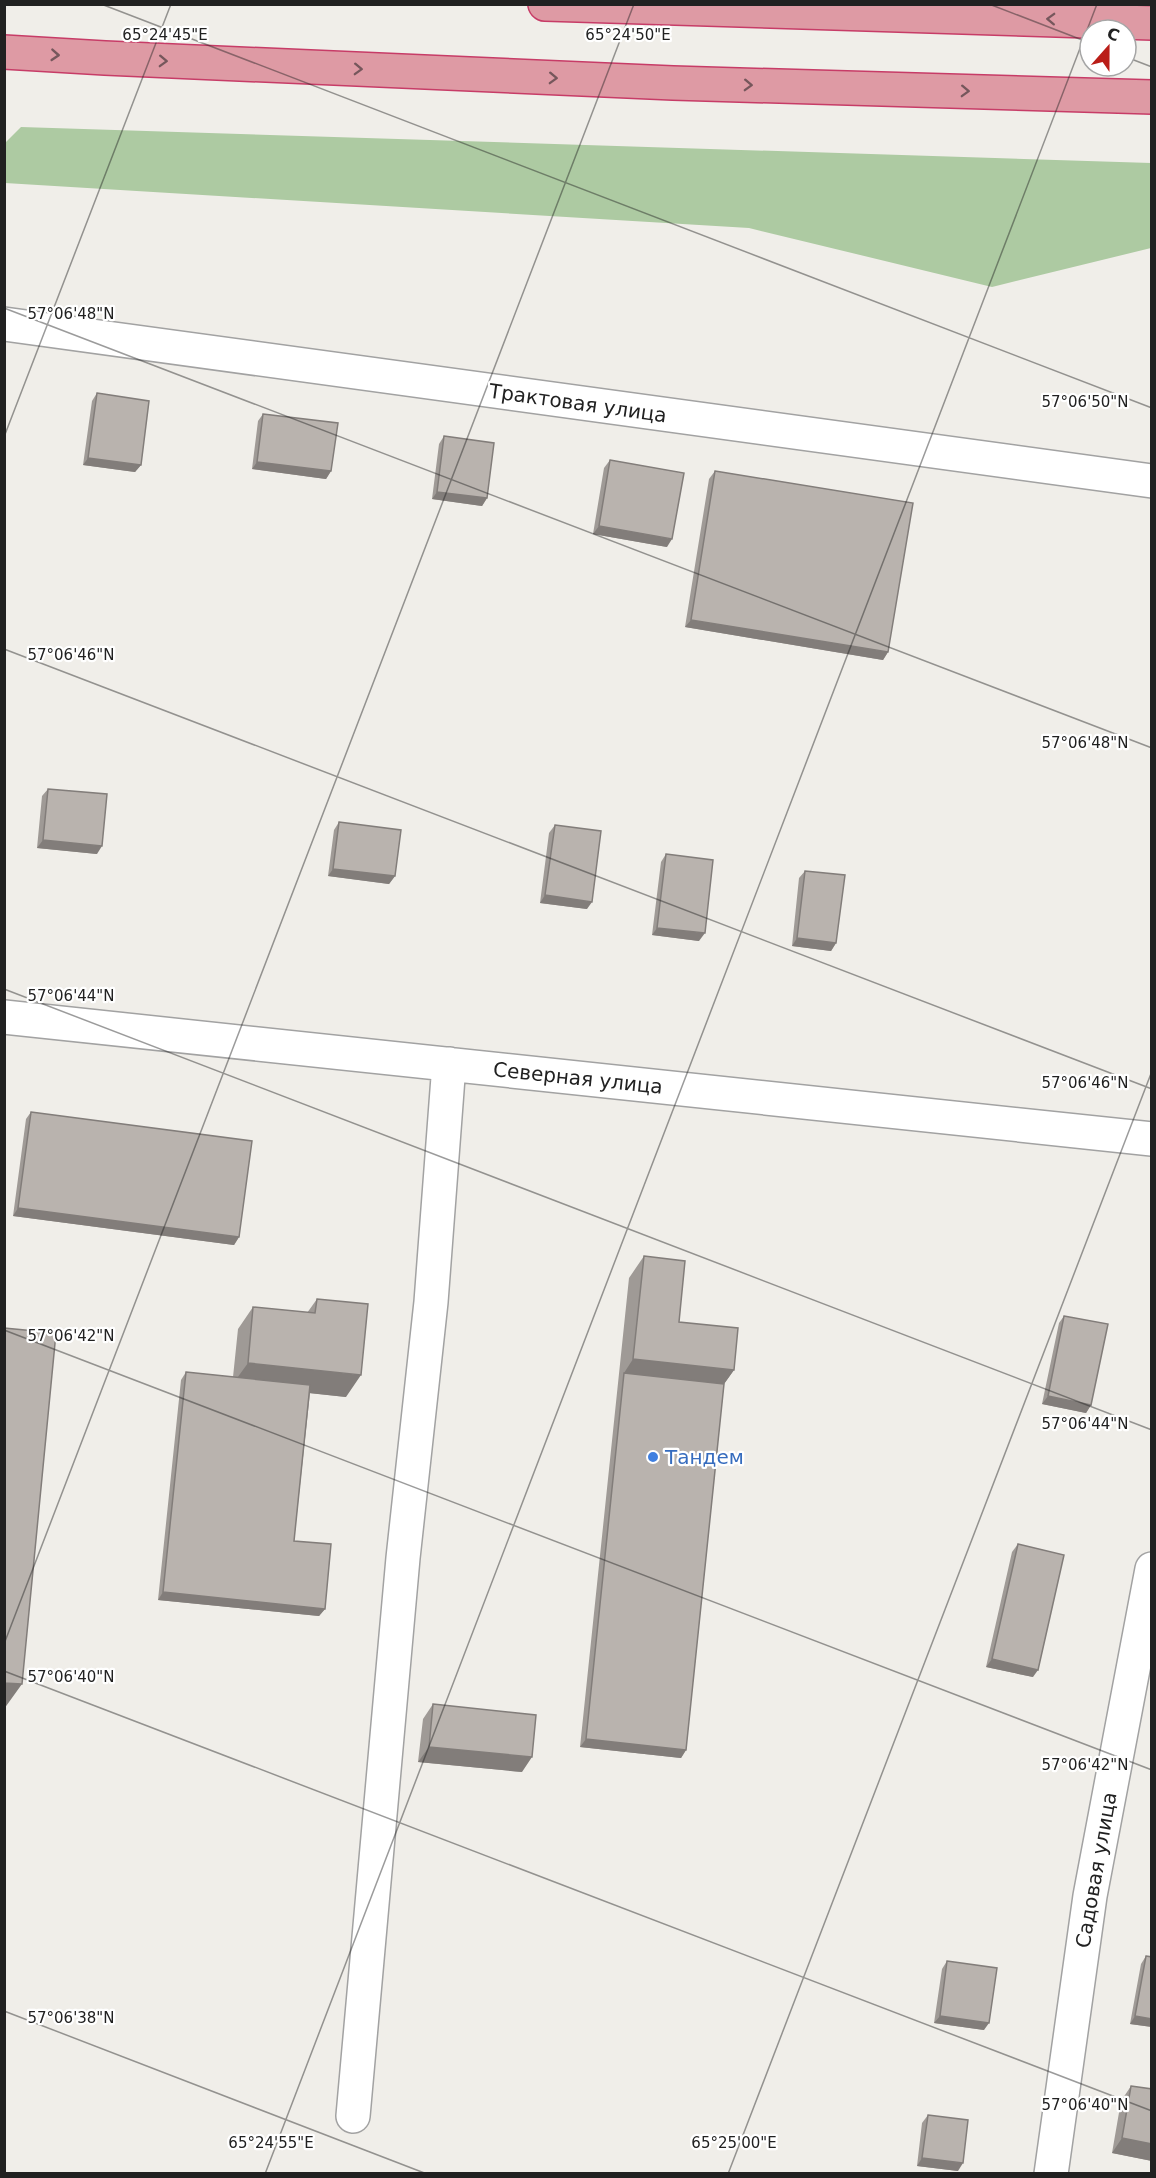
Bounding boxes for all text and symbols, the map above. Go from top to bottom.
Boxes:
one-way arrow [1047,13,1056,26]
north arrow [1078,18,1138,78]
text: С [1104,23,1122,45]
text: 65°24'45"E [122,26,208,44]
text: 65°24'50"E [585,26,671,44]
one-way arrow [50,48,59,61]
one-way arrow [159,55,168,67]
one-way arrow [354,63,363,76]
one-way arrow [548,71,557,84]
one-way arrow [743,79,752,91]
one-way arrow [960,85,969,98]
text: 57°06'48"N [27,305,115,323]
street label: Трактовая улица [487,379,668,427]
text: 57°06'50"N [1041,393,1129,411]
text: 57°06'46"N [27,646,115,664]
text: 57°06'48"N [1041,734,1129,752]
text: 57°06'44"N [27,987,115,1005]
street label: Северная улица [492,1057,664,1099]
text: 57°06'46"N [1041,1074,1129,1092]
text: 57°06'42"N [27,1327,115,1345]
text: 57°06'44"N [1041,1415,1129,1433]
place label: Тандем [664,1445,744,1469]
marker: Тандем [646,1450,660,1464]
text: 57°06'40"N [27,1668,115,1686]
text: 57°06'42"N [1041,1756,1129,1774]
street label: Садовая улица [1070,1790,1122,1950]
text: 57°06'38"N [27,2009,115,2027]
text: 57°06'40"N [1041,2096,1129,2114]
text: 65°24'55"E [228,2134,314,2152]
text: 65°25'00"E [691,2134,777,2152]

